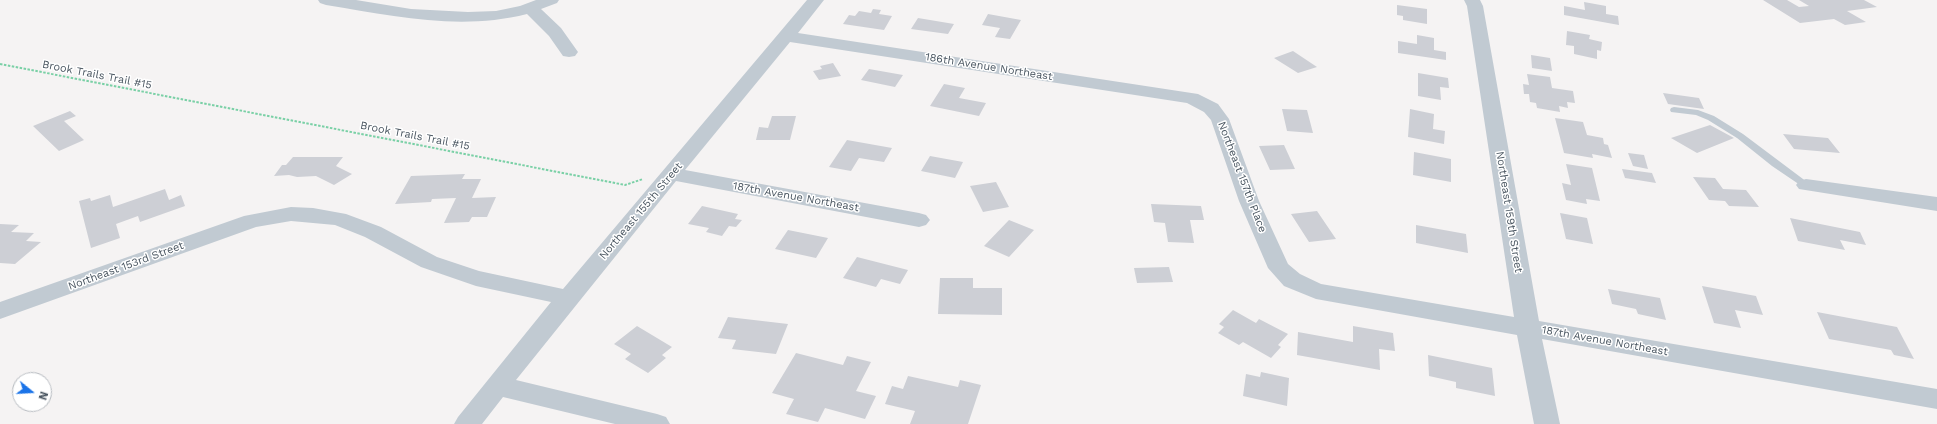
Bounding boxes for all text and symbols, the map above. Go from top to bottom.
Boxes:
street label: 186th Avenue Northeast [924,50,1054,84]
street label: Brook Trails Trail #15 [41,58,153,92]
street label: Brook Trails Trail #15 [359,119,471,153]
street label: Northeast 157th Place [1215,120,1269,234]
street label: Northeast 159th Street [1493,150,1525,274]
street label: Northeast 155th Street [597,160,685,262]
street label: 187th Avenue Northeast [732,179,860,215]
street label: Northeast 153rd Street [66,239,186,293]
street label: 187th Avenue Northeast [1541,323,1669,359]
north arrow [12,372,52,412]
text: N [35,390,50,401]

